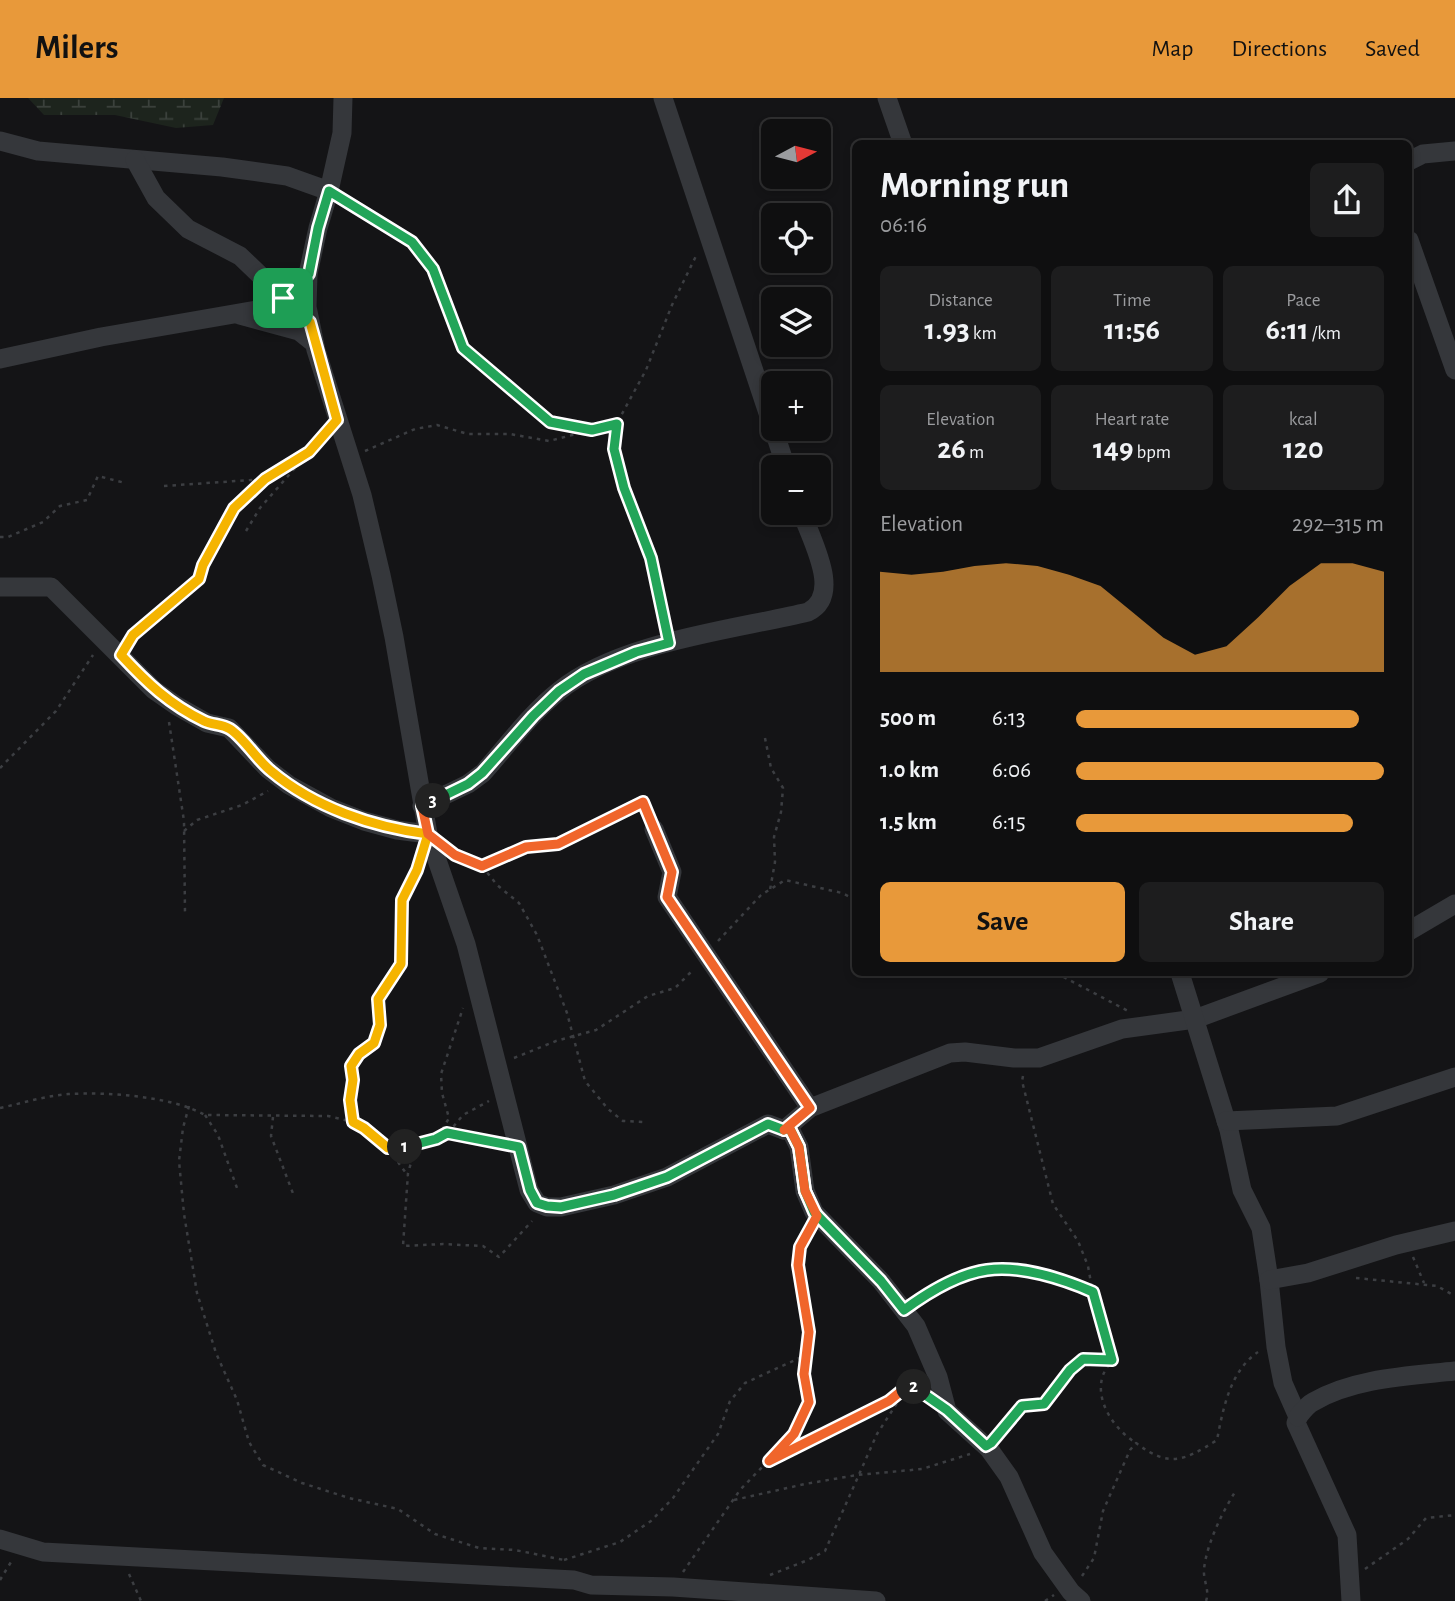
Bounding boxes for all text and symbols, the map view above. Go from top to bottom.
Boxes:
text: Milers [35,32,118,65]
text: Map [1151,37,1193,61]
text: Directions [1231,37,1327,61]
text: Saved [1365,37,1420,61]
north arrow [761,119,831,189]
map controls [761,119,831,525]
button: share [1310,163,1384,237]
text: Morning run [880,167,1069,205]
button: locate [761,203,831,273]
text: 06:16 [880,214,927,237]
pin [253,268,313,328]
icon: arrive [264,279,302,317]
button: layers [761,287,831,357]
text: Distance [928,291,993,310]
text: Time [1113,291,1151,310]
text: Pace [1286,291,1320,310]
text: 1.93 [925,315,970,345]
text: 11:56 [1104,315,1160,345]
text: 6:11 [1266,315,1309,345]
text: km [970,324,997,343]
text: /km [1309,324,1341,343]
button: + [761,371,831,441]
text: Elevation [926,410,995,429]
text: Heart rate [1095,410,1169,429]
text: kcal [1289,410,1318,429]
text: 26 [937,434,966,464]
text: 149 [1093,434,1133,464]
text: 120 [1283,434,1324,464]
text: m [966,443,984,462]
text: bpm [1133,443,1171,462]
button: − [761,455,831,525]
text: Elevation [880,513,963,536]
text: 292–315 m [1292,513,1384,536]
text: 500 m [880,707,936,730]
text: 6:13 [992,707,1025,730]
text: 1.0 km [880,759,939,782]
text: 6:06 [992,759,1031,782]
pin: 3 [416,784,450,818]
text: 3 [428,791,437,810]
text: 1.5 km [880,811,937,834]
text: 6:15 [992,811,1026,834]
button: Save [880,882,1125,962]
button: Share [1139,882,1384,962]
pin: 1 [388,1130,422,1164]
text: 1 [401,1137,408,1156]
pin: 2 [897,1370,932,1404]
text: 2 [909,1377,918,1396]

